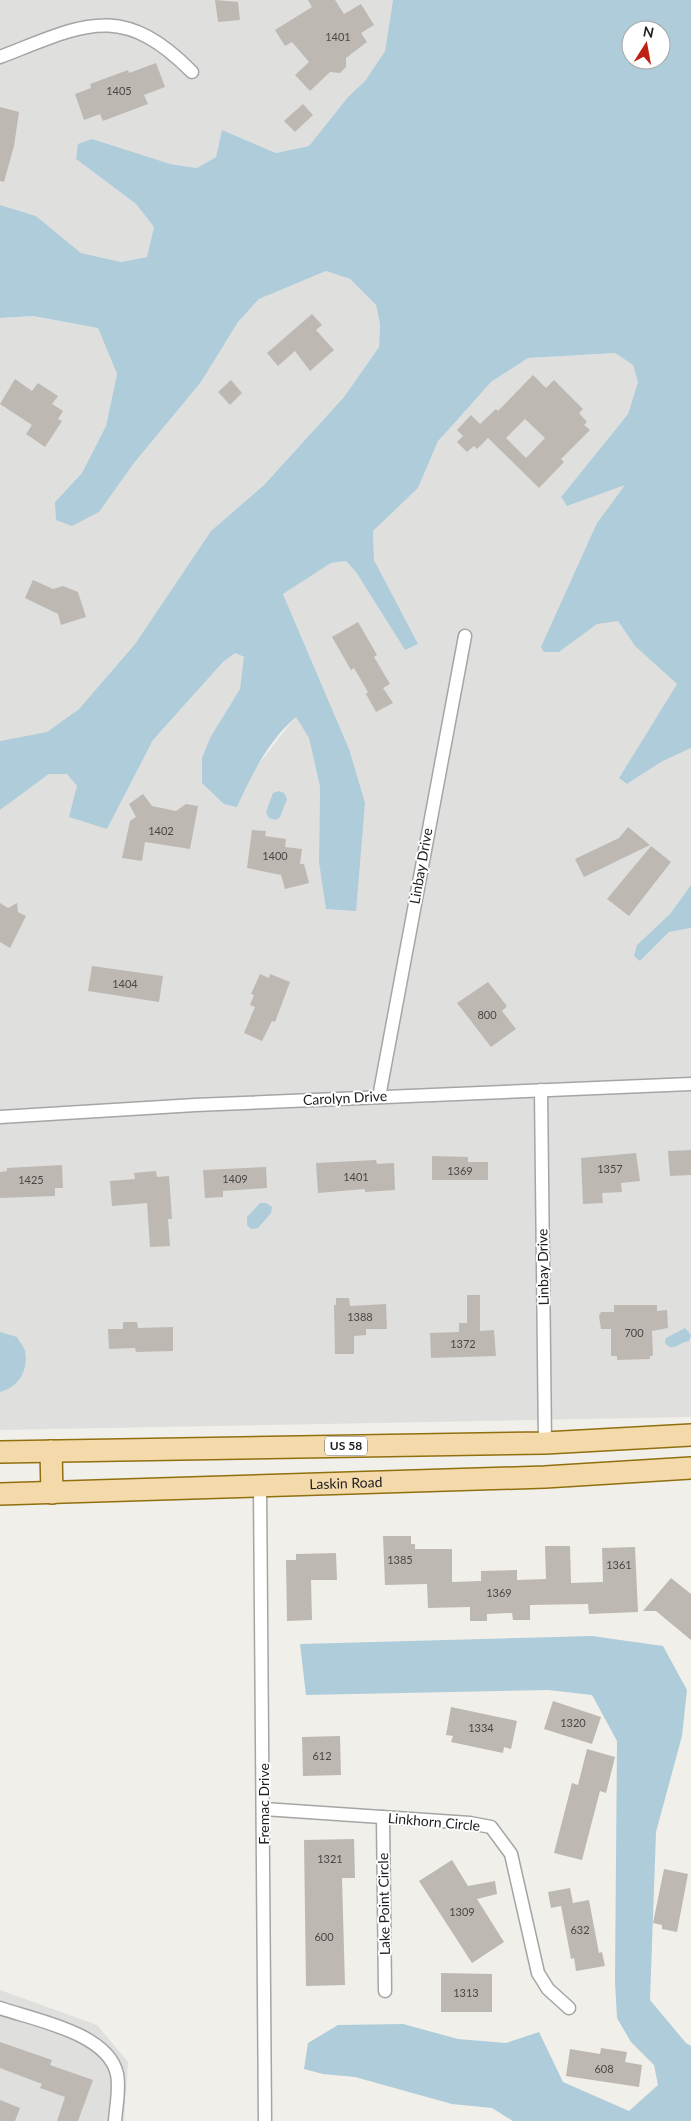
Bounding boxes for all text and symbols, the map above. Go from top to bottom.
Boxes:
north arrow [621,20,671,70]
text: N [642,22,655,41]
house number: 1401 [325,30,351,43]
house number: 1405 [106,84,132,97]
house number: 1402 [148,824,174,837]
street label: Linbay Drive [405,827,436,905]
house number: 1400 [262,849,288,862]
house number: 1404 [112,977,138,990]
house number: 800 [477,1008,497,1021]
street label: Carolyn Drive [302,1087,388,1108]
house number: 1357 [597,1162,623,1175]
house number: 1369 [447,1164,473,1177]
house number: 1401 [343,1170,369,1183]
house number: 1409 [222,1172,248,1185]
house number: 1425 [18,1173,44,1186]
street label: Linbay Drive [533,1228,552,1306]
house number: 1388 [347,1310,373,1323]
house number: 700 [624,1326,644,1339]
house number: 1372 [450,1337,476,1350]
road number: US 58 [325,1436,367,1455]
street label: Laskin Road [309,1473,383,1492]
house number: 1385 [387,1553,413,1566]
house number: 1361 [606,1558,632,1571]
house number: 1369 [486,1586,512,1599]
house number: 1320 [560,1716,586,1729]
house number: 1334 [468,1721,494,1734]
house number: 612 [312,1749,332,1762]
street label: Fremac Drive [255,1763,272,1845]
street label: Linkhorn Circle [387,1809,481,1834]
house number: 1321 [317,1852,343,1865]
street label: Lake Point Circle [374,1853,393,1955]
house number: 1309 [449,1905,475,1918]
house number: 632 [570,1923,590,1936]
house number: 600 [314,1930,334,1943]
house number: 1313 [453,1986,479,1999]
house number: 608 [594,2062,614,2075]

